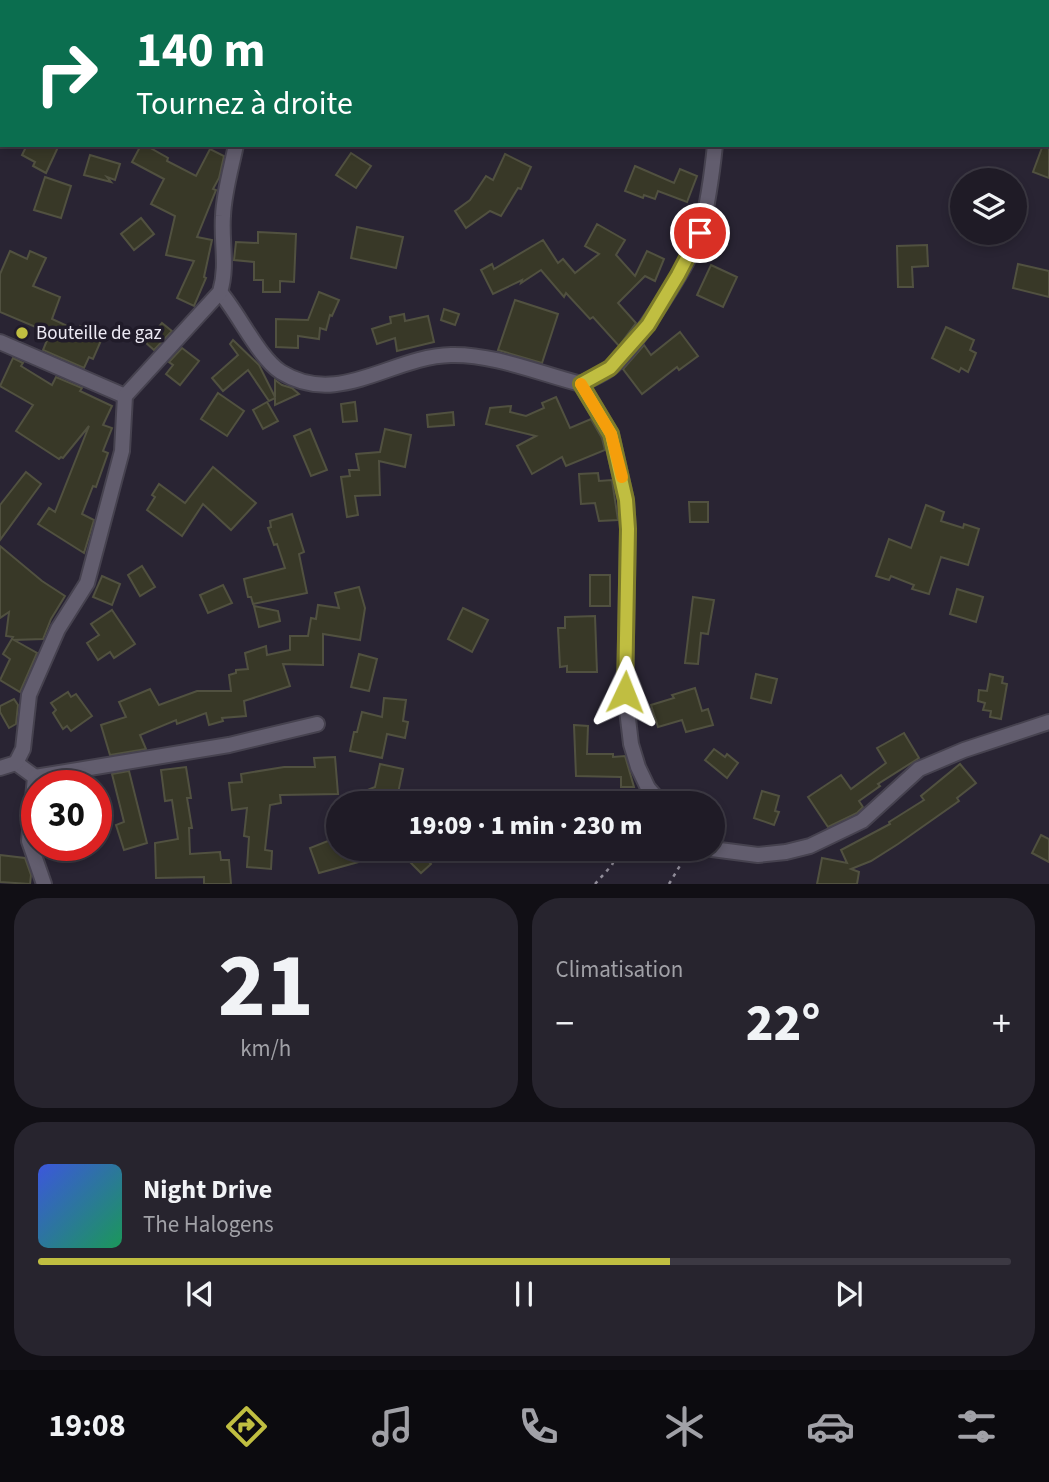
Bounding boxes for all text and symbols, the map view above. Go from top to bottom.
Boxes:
text: 140 m [136,16,265,86]
icon: right [21,28,112,119]
text: Tournez à droite [136,81,353,127]
map controls [950,168,1027,245]
button: layers [950,168,1027,245]
pin [670,203,730,263]
icon: arrive [681,214,719,252]
place label: Bouteille de gaz [36,320,162,347]
marker: Bouteille de gaz [14,325,30,341]
position arrow [588,655,662,729]
speed limit sign: 30 [21,770,112,861]
text: 19:09 · 1 min · 230 m [409,807,642,844]
text: 21 [218,922,314,1051]
text: Climatisation [556,953,683,986]
text: 22° [746,987,821,1061]
text: − [556,997,574,1051]
text: + [992,997,1011,1051]
text: km/h [240,1032,291,1065]
text: Night Drive [143,1171,272,1208]
text: The Halogens [143,1208,274,1241]
icon: previous [181,1275,219,1313]
icon: pause [505,1275,543,1313]
icon: next [830,1275,868,1313]
icon: directions [222,1402,271,1451]
icon: music [368,1402,417,1451]
icon: phone [514,1402,563,1451]
icon: climate [660,1402,709,1451]
icon: car [806,1402,855,1451]
icon: filters [952,1402,1001,1451]
text: 19:08 [48,1403,126,1449]

